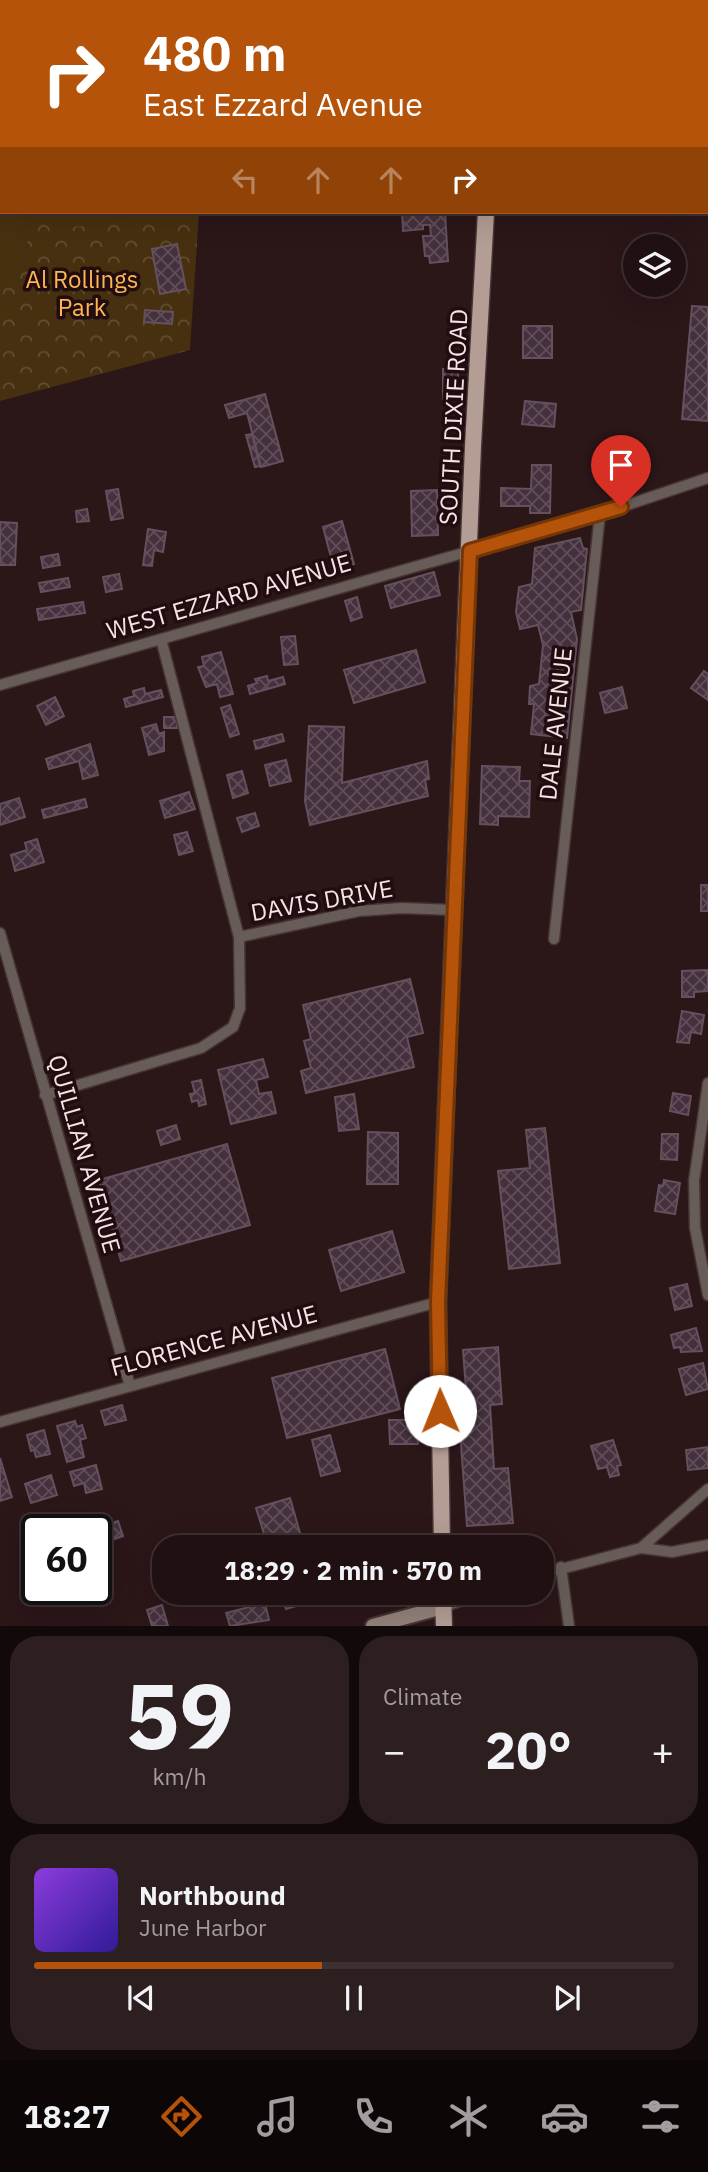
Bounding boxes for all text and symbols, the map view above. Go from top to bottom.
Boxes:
text: 480 m [143,21,287,84]
icon: right [28,28,119,119]
text: East Ezzard Avenue [143,83,423,125]
icon: left [226,161,264,199]
icon: ahead [299,161,337,199]
icon: ahead [372,161,410,199]
icon: right [445,161,483,199]
map controls [623,234,686,297]
button: layers [623,234,686,297]
park label: Al Rollings Park [26,263,138,323]
street label: SOUTH DIXIE ROAD [431,308,475,526]
pin [591,435,651,507]
icon: arrive [602,446,640,484]
street label: WEST EZZARD AVENUE [103,546,355,646]
street label: DALE AVENUE [531,646,579,802]
street label: DAVIS DRIVE [248,872,395,928]
street label: QUILLIAN AVENUE [41,1051,129,1257]
street label: FLORENCE AVENUE [107,1297,321,1383]
position arrow [403,1374,477,1448]
speed limit sign: 60 [21,1514,112,1605]
text: 18:29 · 2 min · 570 m [224,1553,482,1587]
text: 59 [125,1656,234,1774]
text: Climate [383,1681,462,1711]
text: 20° [485,1716,572,1783]
text: − [383,1726,406,1775]
text: + [651,1726,674,1775]
text: km/h [152,1761,207,1791]
text: Northbound [139,1878,286,1912]
text: June Harbor [139,1912,267,1942]
icon: previous [122,1979,160,2017]
icon: pause [335,1979,373,2017]
icon: next [548,1979,586,2017]
icon: directions [157,2092,206,2141]
icon: music [253,2092,302,2141]
icon: phone [349,2092,398,2141]
icon: climate [444,2092,493,2141]
icon: car [540,2092,589,2141]
icon: filters [636,2092,685,2141]
text: 18:27 [23,2095,111,2137]

